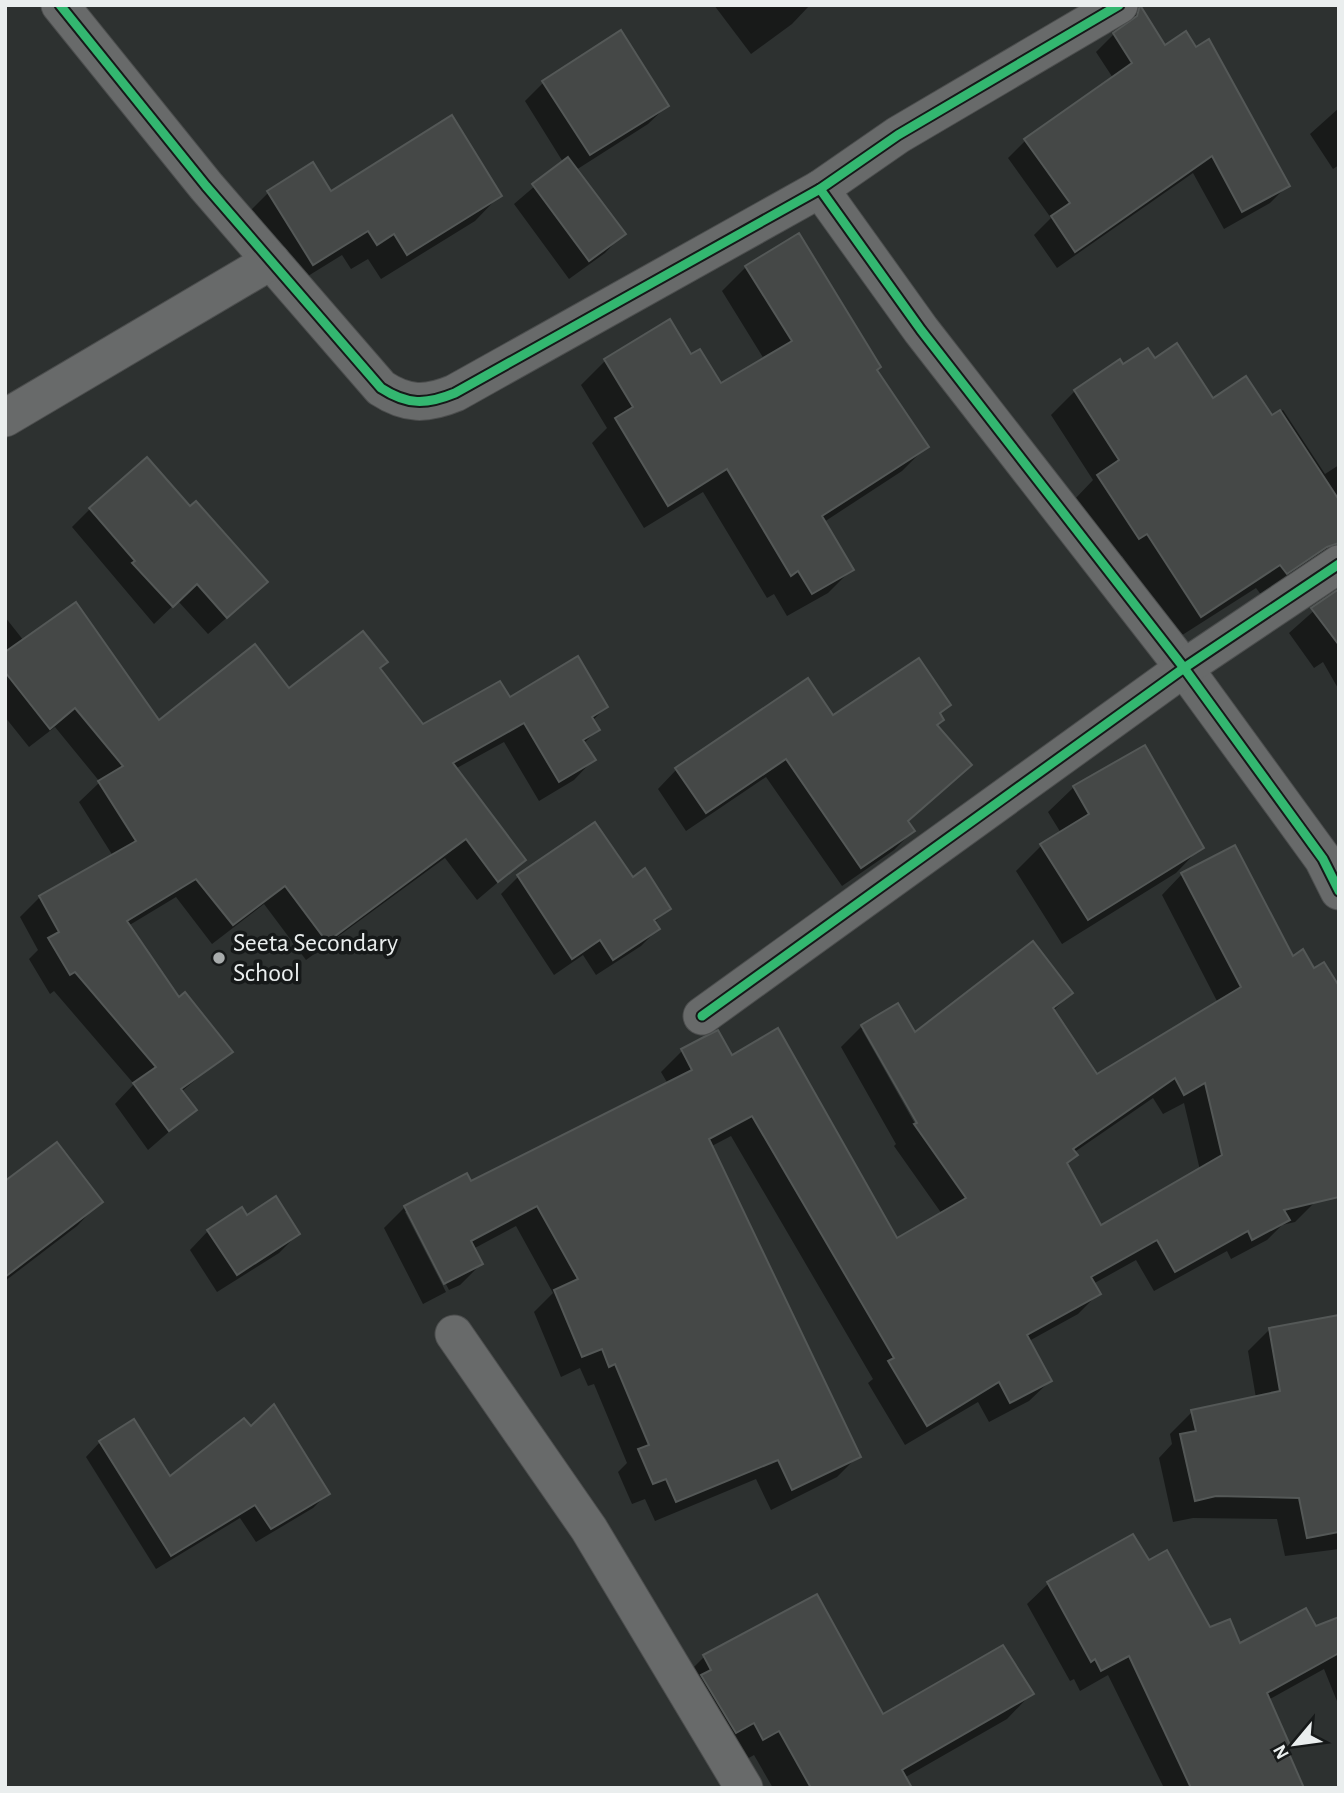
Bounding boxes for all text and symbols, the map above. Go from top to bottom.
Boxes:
place label: Seeta Secondary School [233,930,398,986]
marker: Seeta Secondary School [211,950,227,966]
north arrow [1260,1709,1330,1779]
text: N [1270,1741,1293,1762]

